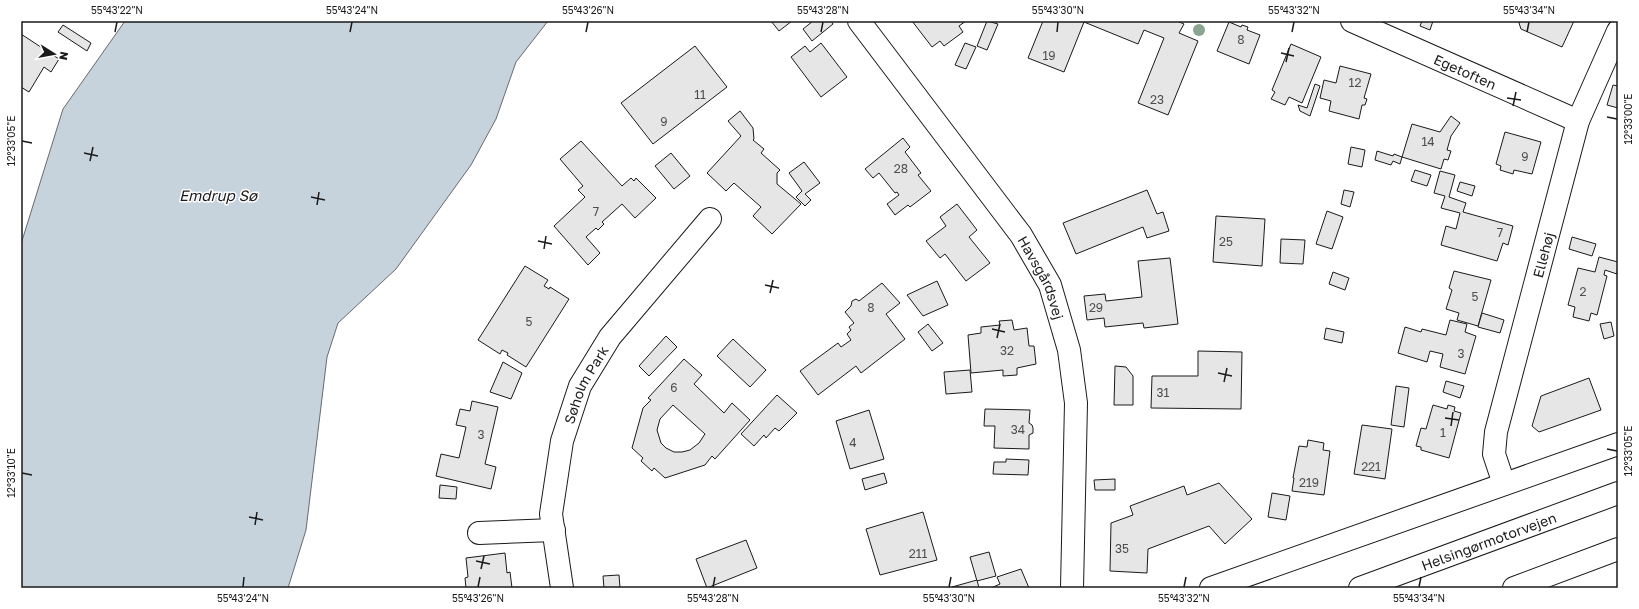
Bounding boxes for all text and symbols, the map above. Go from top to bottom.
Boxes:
text: 55°43'22"N [91,4,143,16]
text: 55°43'24"N [326,4,378,16]
text: 55°43'26"N [562,4,614,16]
text: 55°43'28"N [797,4,849,16]
text: 55°43'30"N [1032,4,1084,16]
text: 55°43'32"N [1268,4,1320,16]
text: 55°43'34"N [1503,4,1555,16]
house number: 8 [1237,32,1245,47]
north arrow [34,34,74,74]
house number: 19 [1042,48,1056,63]
street label: Egetoften [1431,50,1499,92]
text: N [57,51,71,61]
house number: 12 [1349,75,1361,90]
house number: 11 [694,87,706,102]
house number: 23 [1150,92,1164,107]
text: 12°33'00"E [1622,94,1634,144]
house number: 9 [660,114,668,129]
text: 12°33'05"E [5,116,17,166]
house number: 14 [1421,134,1435,149]
house number: 9 [1521,149,1529,164]
house number: 28 [894,161,908,176]
water label: Emdrup Sø [179,186,258,204]
house number: 7 [593,204,599,219]
house number: 7 [1497,225,1503,240]
street label: Ellehøj [1529,230,1557,279]
street label: Havsgårdsvej [1015,233,1068,321]
house number: 25 [1219,234,1233,249]
house number: 2 [1580,284,1587,299]
house number: 5 [1472,289,1479,304]
house number: 8 [867,300,875,315]
house number: 29 [1089,300,1103,315]
house number: 5 [526,314,533,329]
street label: Søholm Park [560,342,611,426]
house number: 32 [1000,343,1014,358]
house number: 3 [1457,346,1465,361]
house number: 6 [670,380,678,395]
house number: 31 [1157,385,1170,400]
house number: 34 [1011,422,1025,437]
house number: 1 [1440,425,1446,440]
text: 12°33'05"E [1622,426,1634,476]
house number: 3 [477,427,485,442]
house number: 4 [849,435,857,450]
text: 12°33'10"E [5,448,17,498]
house number: 221 [1361,459,1381,474]
house number: 219 [1299,475,1319,490]
street label: Helsingørmotorvejen [1419,508,1558,573]
house number: 35 [1115,541,1129,556]
house number: 211 [909,546,927,561]
text: 55°43'24"N [217,592,269,604]
text: 55°43'26"N [452,592,504,604]
text: 55°43'28"N [687,592,739,604]
text: 55°43'30"N [923,592,975,604]
text: 55°43'32"N [1158,592,1210,604]
text: 55°43'34"N [1393,592,1445,604]

